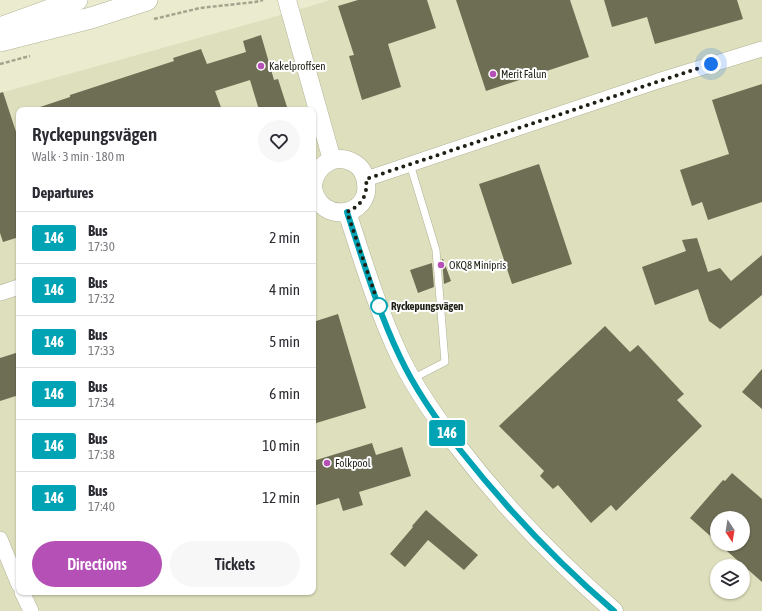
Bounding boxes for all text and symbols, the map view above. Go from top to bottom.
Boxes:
your location [701,54,721,74]
place label: Kakelproffsen [269,60,326,72]
marker: Kakelproffsen [256,61,266,71]
place label: Merit Falun [501,68,547,80]
marker: Merit Falun [488,69,498,79]
button: heart [258,120,300,162]
text: Ryckepungsvägen [32,123,157,145]
text: Walk · 3 min · 180 m [32,149,125,164]
text: Departures [32,184,94,201]
text: Bus [88,222,108,239]
text: 2 min [269,229,300,246]
text: 146 [44,230,64,246]
text: 17:30 [88,239,115,254]
place label: OKQ8 Minipris [449,259,506,271]
marker: OKQ8 Minipris [436,260,446,270]
text: Bus [88,274,108,291]
text: 4 min [269,281,300,298]
text: 146 [44,282,64,298]
text: 17:32 [88,291,115,306]
marker: Ryckepungsvägen [370,297,388,315]
place label: Ryckepungsvägen [391,300,463,312]
text: Bus [88,326,108,343]
text: 5 min [269,333,300,350]
text: 146 [44,334,64,350]
text: 17:33 [88,343,115,358]
text: Bus [88,378,108,395]
text: 6 min [269,385,300,402]
text: 146 [44,386,64,402]
text: 17:34 [88,395,115,410]
line badge: 146 [424,420,470,446]
text: 146 [437,425,457,441]
text: Bus [88,430,108,447]
text: 10 min [262,437,300,454]
text: 146 [44,438,64,454]
text: 17:38 [88,447,115,462]
place label: Folkpool [335,457,371,469]
marker: Folkpool [322,458,332,468]
text: Bus [88,482,108,499]
text: 12 min [262,489,300,506]
text: 146 [44,490,64,506]
text: 17:40 [88,499,115,514]
north arrow [710,511,750,551]
map controls [710,511,750,599]
button: Directions [32,541,162,587]
button: Tickets [170,541,300,587]
button: layers [710,559,750,599]

